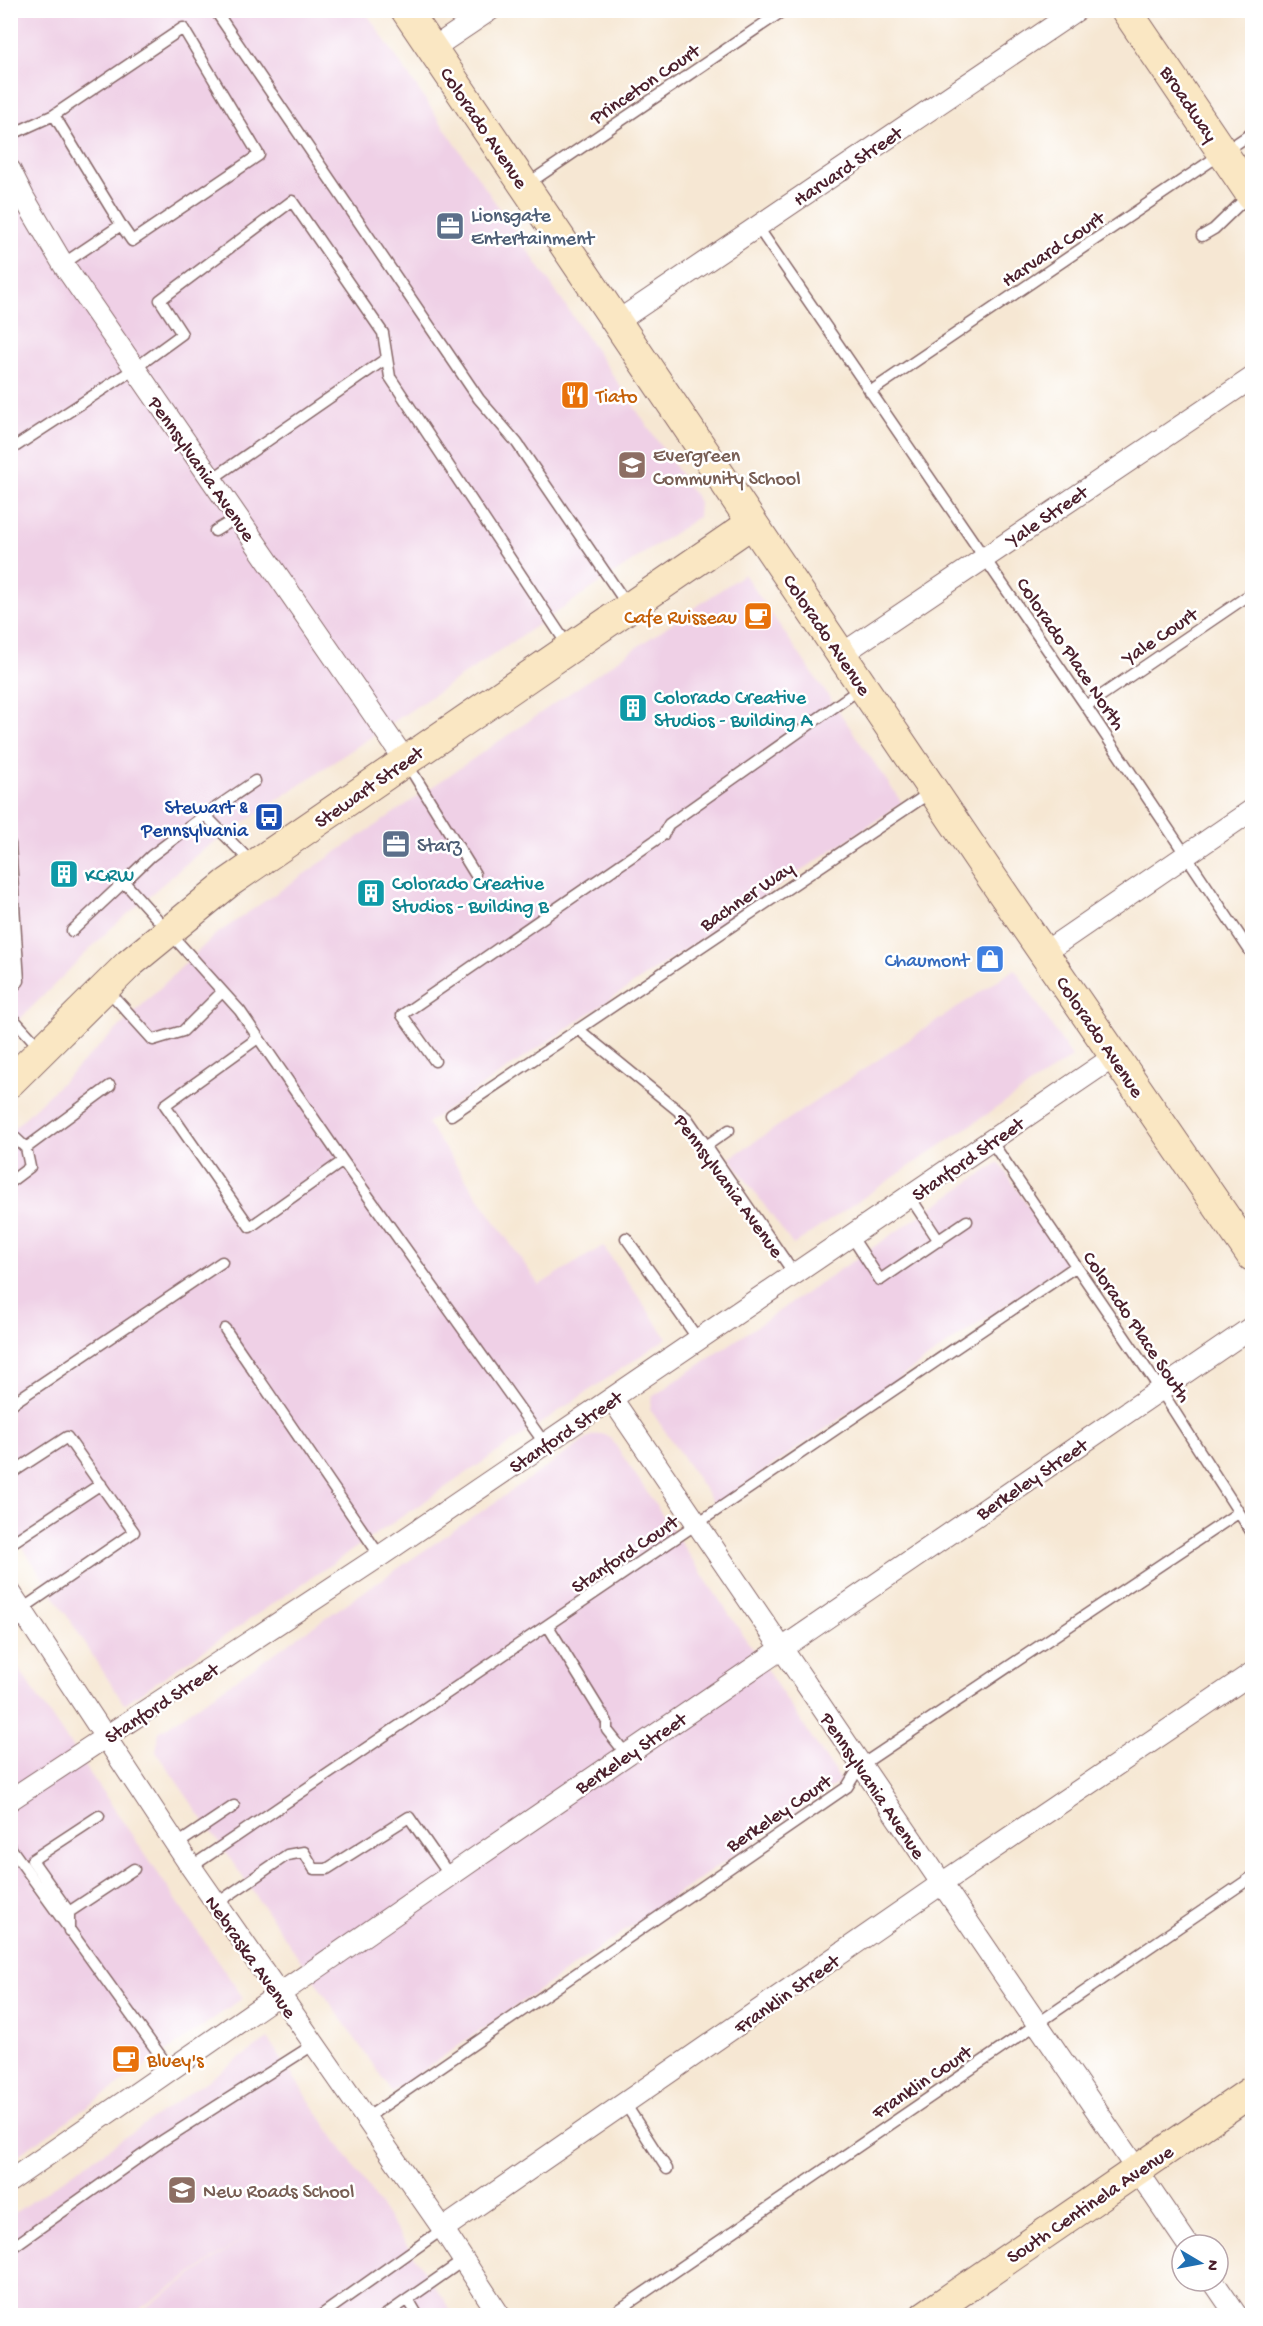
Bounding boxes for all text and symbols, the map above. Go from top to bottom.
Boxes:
street label: Princeton Court [586,40,707,132]
street label: Broadway [1153,62,1221,148]
street label: Colorado Avenue [433,64,531,194]
street label: Harvard Street [790,122,909,213]
place label: Lionsgate Entertainment [471,206,596,252]
street label: Harvard Court [998,207,1111,294]
office icon: Lionsgate Entertainment [434,210,466,242]
restaurant icon: Tiato [559,379,591,411]
place label: Tiato [595,387,638,410]
street label: Pennsylvania Avenue [141,392,259,547]
place label: Evergreen Community School [653,446,801,492]
school or university icon: Evergreen Community School [616,449,648,481]
street label: Yale Street [1001,481,1095,555]
street label: Colorado Avenue [776,571,874,701]
street label: Colorado Place North [1010,574,1129,736]
cafe icon: Cafe Ruisseau [742,600,774,632]
street label: Yale Court [1117,603,1204,673]
place label: Cafe Ruisseau [624,608,738,631]
place label: Colorado Creative Studios - Building A [654,688,813,734]
building icon: Colorado Creative Studios - Building A [617,692,649,724]
street label: Stewart Street [311,742,430,835]
place label: Stewart & Pennsylvania [140,798,249,844]
bus stop icon: Stewart & Pennsylvania [253,801,285,833]
office icon: Starz [380,828,412,860]
place label: Starz [417,836,463,859]
building icon: KCRW [48,858,80,890]
street label: Bachner Way [696,858,799,938]
place label: KCRW [85,866,134,889]
place label: Colorado Creative Studios - Building B [392,874,549,920]
building icon: Colorado Creative Studios - Building B [355,877,387,909]
shop icon: Chaumont [974,943,1006,975]
place label: Chaumont [885,951,971,974]
street label: Colorado Avenue [1049,973,1147,1103]
street label: Pennsylvania Avenue [667,1110,787,1264]
street label: Stanford Street [909,1113,1031,1208]
street label: Colorado Place South [1076,1248,1194,1408]
street label: Stanford Street [506,1387,629,1480]
street label: Berkeley Street [972,1434,1095,1527]
street label: Stanford Court [568,1511,685,1600]
street label: Stanford Street [102,1659,226,1750]
street label: Berkeley Street [571,1708,694,1801]
street label: Pennsylvania Avenue [813,1709,929,1865]
street label: Berkeley Court [722,1770,838,1859]
street label: Nebraska Avenue [198,1892,300,2024]
street label: Franklin Street [730,1950,847,2041]
street label: Franklin Court [868,2041,979,2126]
cafe icon: Bluey's [110,2043,142,2075]
place label: Bluey's [146,2051,204,2074]
street label: South Centinela Avenue [1003,2141,1179,2270]
school or university icon: New Roads School [166,2174,198,2206]
place label: New Roads School [203,2182,354,2205]
north arrow [1170,2233,1230,2293]
text: N [1201,2258,1222,2272]

